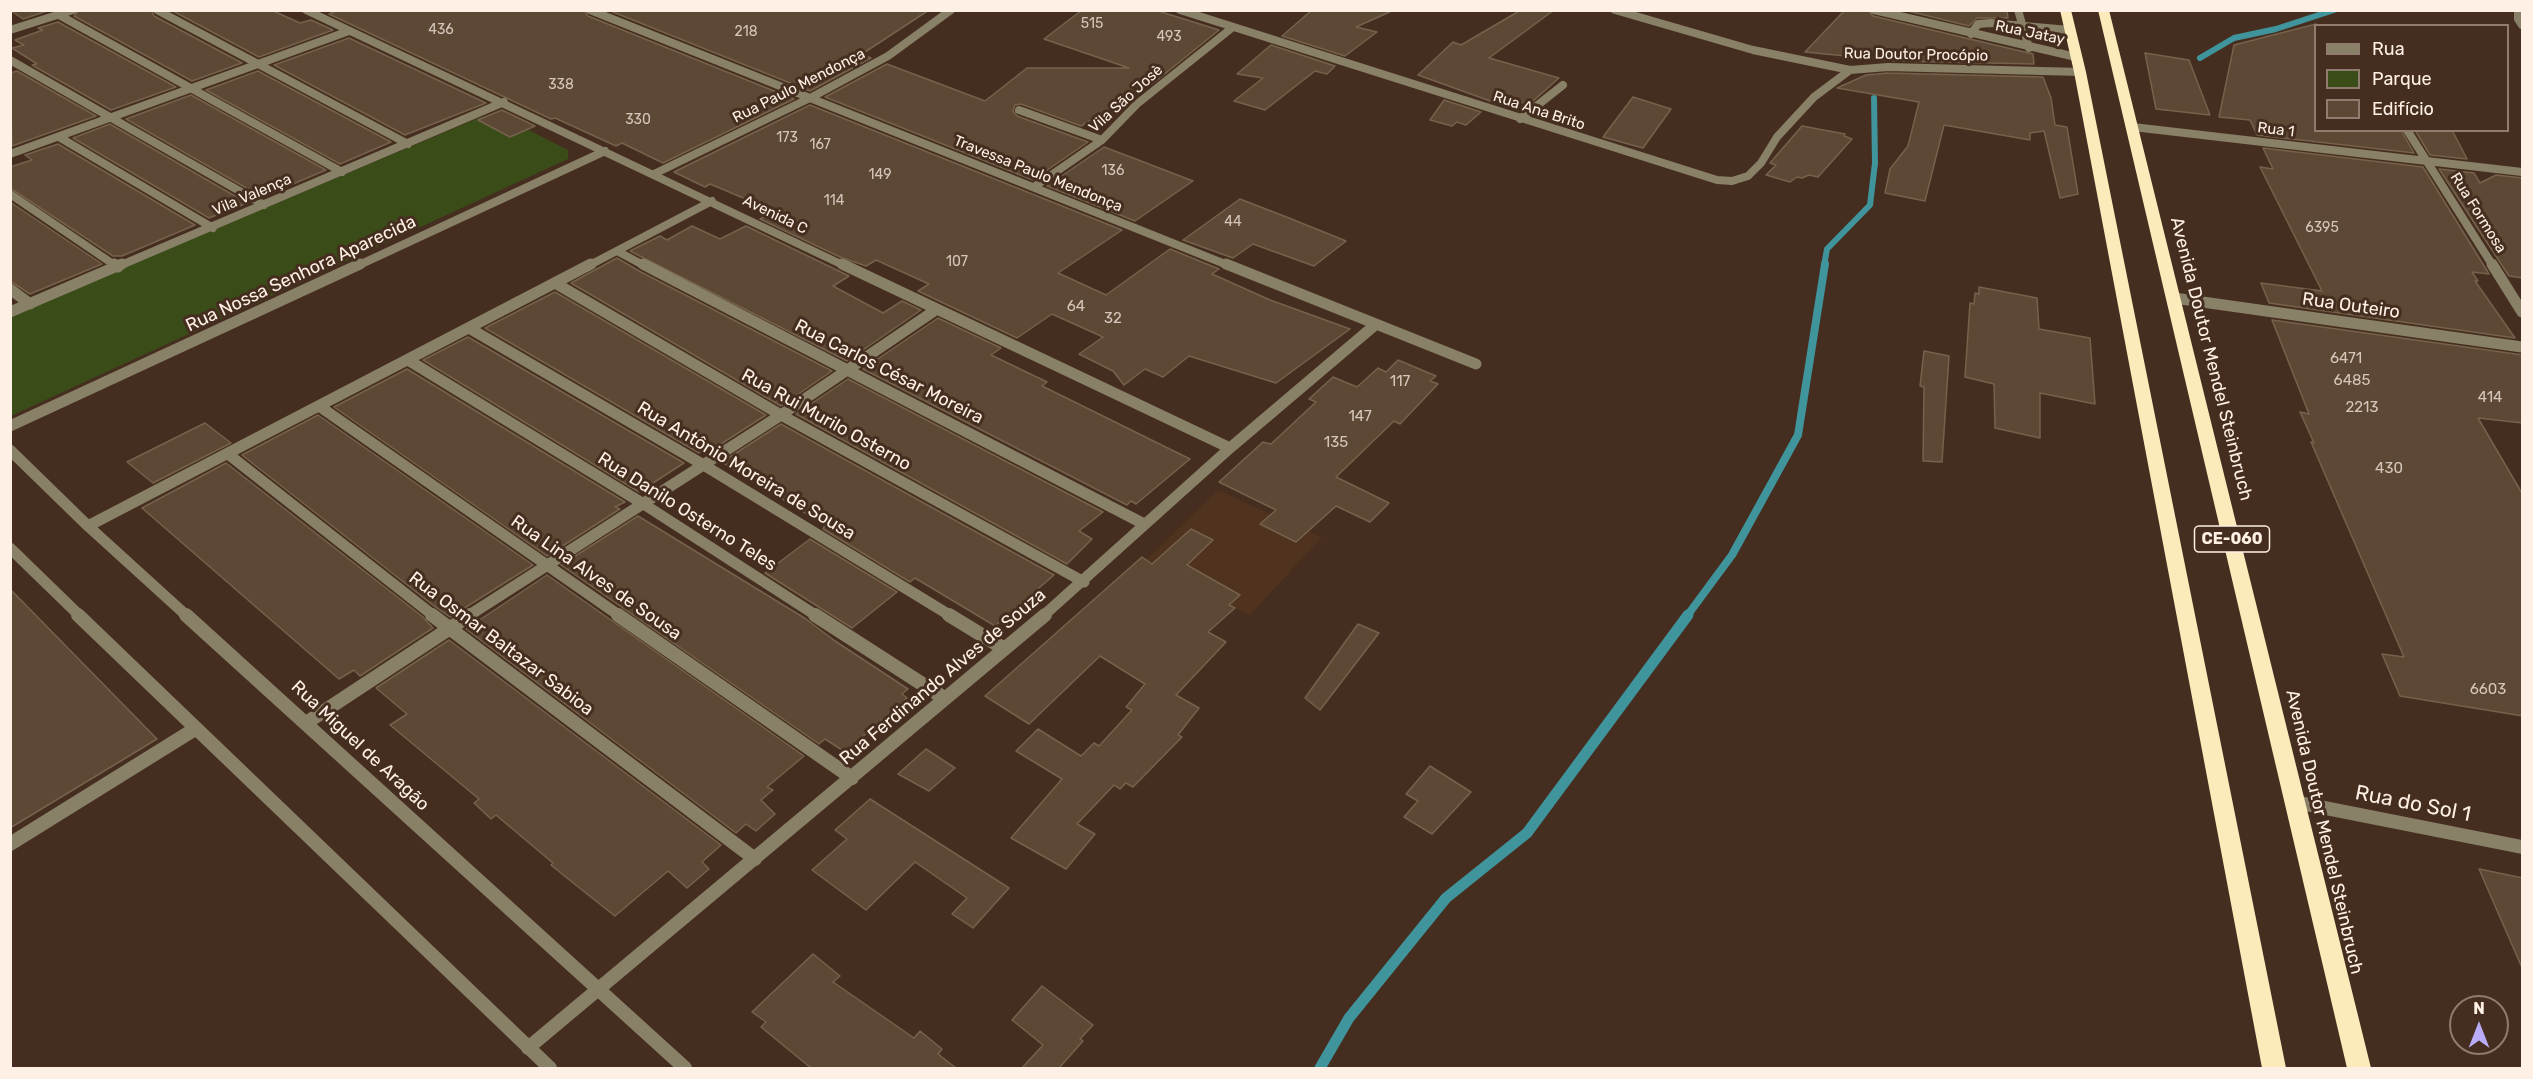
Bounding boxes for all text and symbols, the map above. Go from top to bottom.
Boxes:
house number: 515 [1081,16,1103,32]
street label: Rua Jatay [1994,17,2066,49]
house number: 436 [428,22,454,38]
house number: 218 [734,24,758,40]
legend [2314,24,2509,132]
house number: 493 [1156,29,1182,45]
text: Rua [2372,38,2405,60]
street label: Rua Paulo Mendonça [730,45,868,127]
street label: Rua Doutor Procópio [1844,45,1988,65]
street label: Vila São Josè [1085,61,1167,137]
text: Parque [2372,68,2432,90]
house number: 338 [548,77,574,93]
street label: Rua Ana Brito [1491,88,1587,134]
text: Edifício [2372,98,2434,120]
house number: 330 [625,112,651,128]
street label: Rua 1 [2256,119,2296,141]
house number: 173 [776,130,798,146]
street label: Travessa Paulo Mendonça [951,132,1125,216]
house number: 167 [809,137,831,153]
house number: 136 [1102,163,1124,179]
house number: 149 [869,167,891,183]
street label: Rua Formosa [2446,169,2510,257]
street label: Vila Valença [210,170,294,220]
street label: Avenida C [740,192,810,238]
house number: 114 [824,193,844,209]
street label: Rua Nossa Senhora Aparecida [182,211,420,337]
house number: 44 [1224,214,1242,230]
street label: Avenida Doutor Mendel Steinbruch [2165,215,2257,503]
house number: 6395 [2305,220,2339,236]
house number: 107 [946,254,968,270]
street label: Rua Outeiro [2301,288,2401,324]
house number: 64 [1067,298,1085,316]
house number: 32 [1104,310,1122,328]
street label: Rua Carlos César Moreira [791,315,987,429]
house number: 6471 [2330,350,2362,368]
street label: Rua Rui Murilo Osterno [738,364,914,476]
house number: 6485 [2334,372,2370,390]
house number: 117 [1390,373,1410,391]
house number: 414 [2478,389,2502,407]
street label: Rua Antônio Moreira de Sousa [633,397,859,545]
house number: 2213 [2345,399,2379,417]
house number: 147 [1348,408,1372,426]
house number: 135 [1324,434,1348,452]
street label: Rua Danilo Osterno Teles [593,448,781,576]
house number: 430 [2375,460,2403,478]
street label: Rua Lina Alves de Sousa [507,511,685,645]
road number: CE-060 [2194,526,2270,552]
street label: Rua Osmar Baltazar Sabioa [404,567,598,721]
street label: Rua Ferdinando Alves de Souza [835,584,1051,770]
street label: Rua Miguel de Aragão [286,676,434,816]
house number: 6603 [2470,681,2506,699]
street label: Avenida Doutor Mendel Steinbruch [2281,688,2367,976]
street label: Rua do Sol 1 [2353,780,2473,828]
north arrow [2449,995,2509,1055]
text: N [2473,999,2485,1018]

